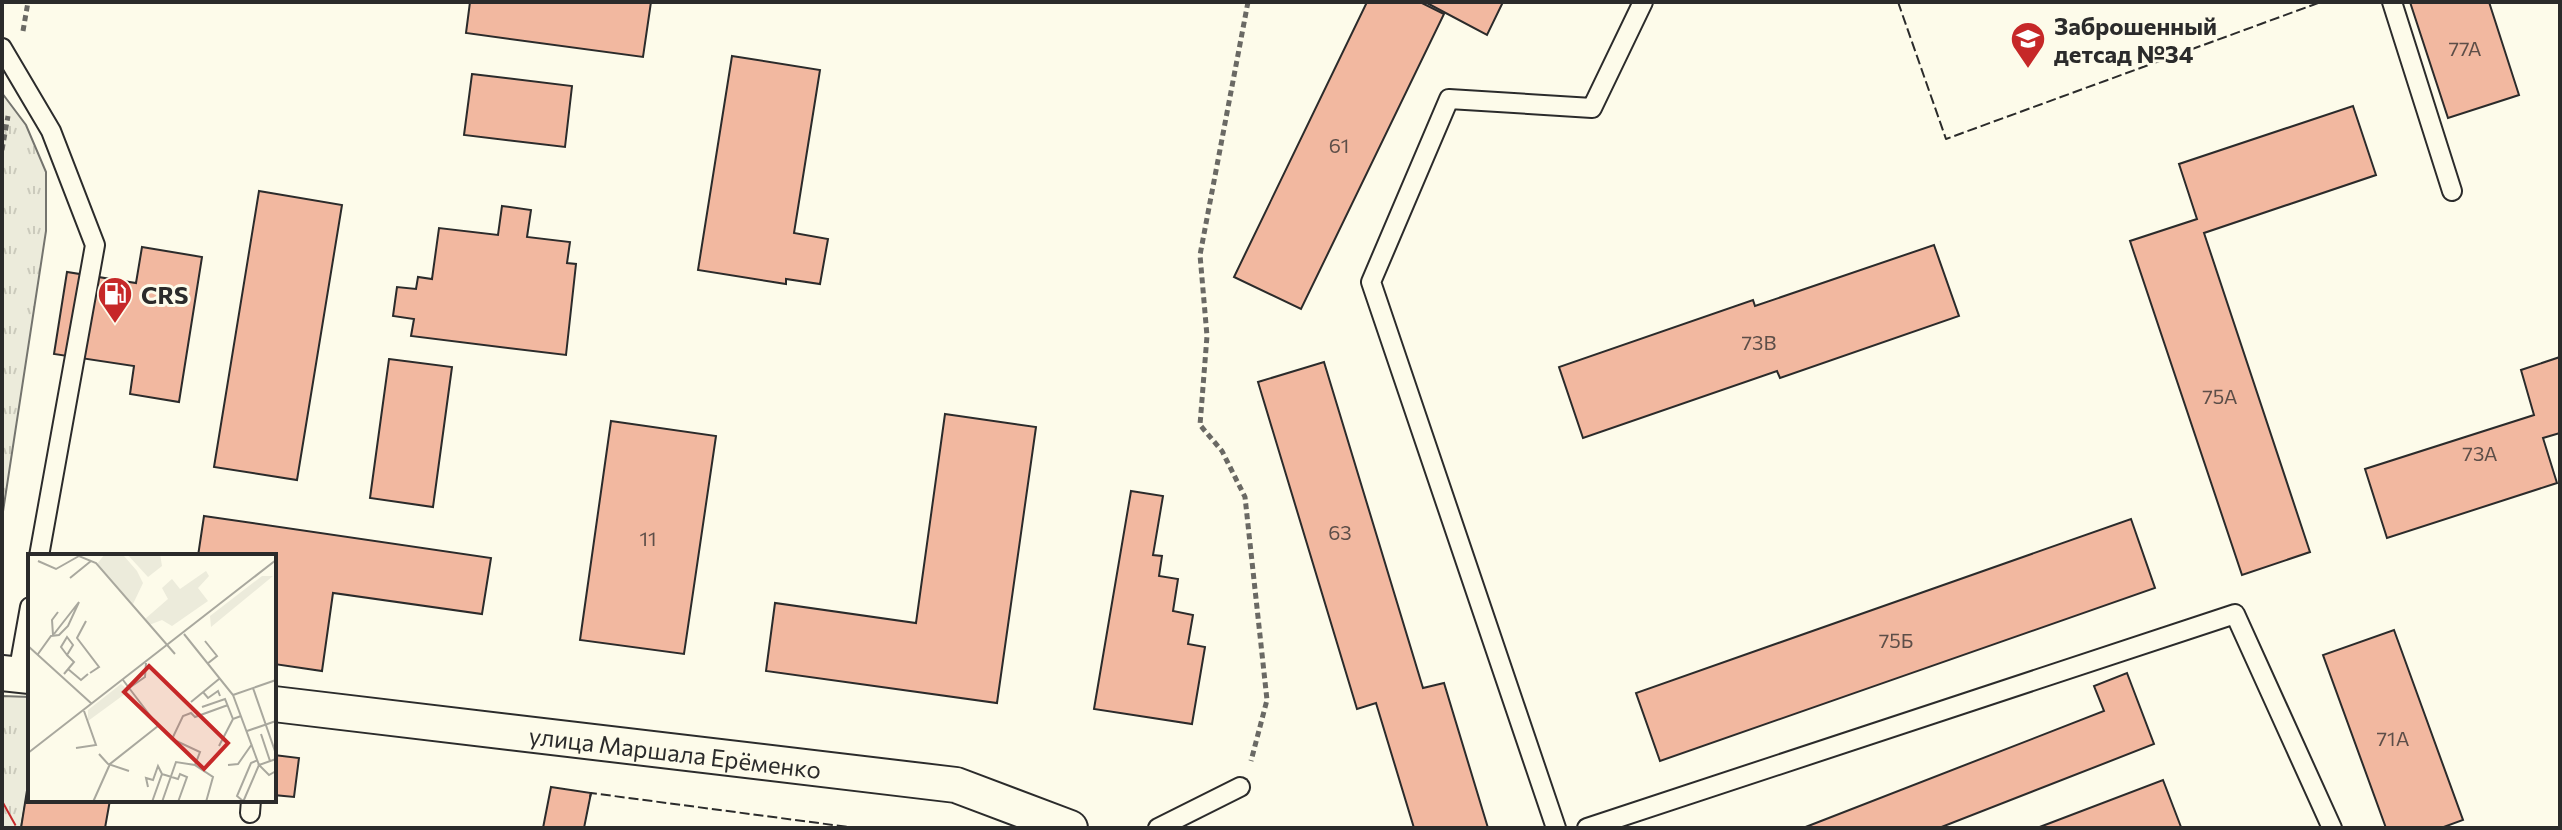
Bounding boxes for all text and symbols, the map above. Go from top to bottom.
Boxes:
place label: Заброшенный детсад №34 [2054,11,2217,68]
school or university icon: Заброшенный детсад №34 [2009,20,2047,70]
house number: 77А [2448,36,2482,60]
house number: 61 [1329,133,1349,157]
fuel station icon: CRS [96,275,134,325]
place label: CRS [141,280,188,309]
house number: 73В [1742,330,1777,354]
house number: 75А [2202,384,2238,408]
house number: 73А [2462,441,2498,465]
house number: 63 [1328,520,1352,544]
house number: 11 [639,526,657,550]
inset map [28,554,276,802]
house number: 75Б [1879,628,1913,652]
street label: улица Маршала Ерёменко [528,720,823,783]
house number: 71А [2377,726,2410,750]

